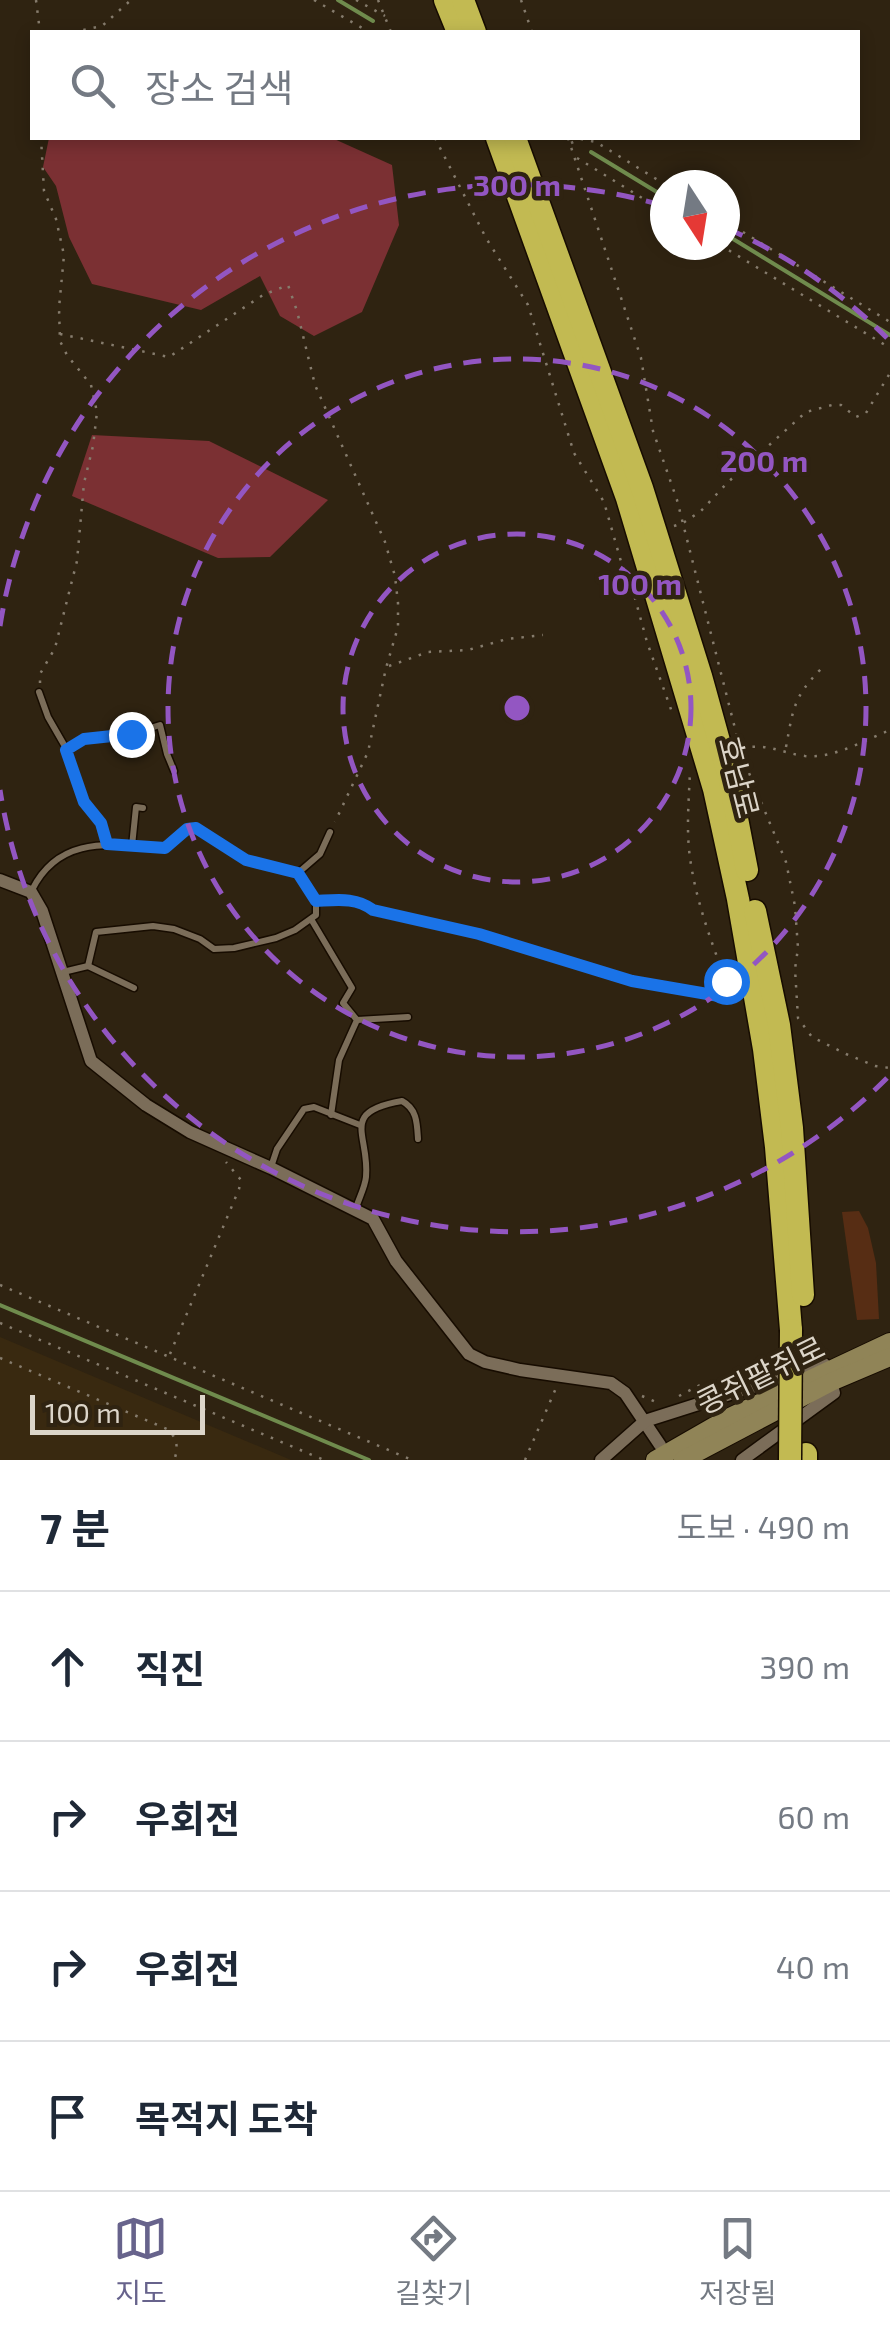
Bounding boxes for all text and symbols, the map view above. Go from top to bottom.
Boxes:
search box [30,30,860,140]
icon: search [65,58,120,113]
text: 장소 검색 [145,64,293,110]
text: 300 m [473,166,561,202]
north arrow [650,170,740,260]
text: 200 m [720,442,808,478]
text: 100 m [598,565,682,601]
centre of rings [499,690,535,726]
route end [109,712,155,758]
street label: 호남로 [713,732,767,822]
route start [704,959,750,1005]
street label: 콩쥐팥쥐로 [690,1328,830,1420]
scale bar [30,1390,205,1434]
text: 100 m [45,1395,121,1429]
text: 7 분 [40,1502,110,1552]
text: 도보 · 490 m [677,1507,850,1545]
icon: ahead [40,1639,95,1694]
text: 직진 [135,1645,205,1691]
text: 390 m [759,1647,850,1685]
icon: right [40,1789,95,1844]
text: 우회전 [135,1795,240,1841]
text: 60 m [777,1797,850,1835]
icon: right [40,1939,95,1994]
text: 우회전 [135,1945,240,1991]
text: 40 m [776,1947,850,1985]
icon: arrive [40,2089,95,2144]
text: 목적지 도착 [135,2095,318,2141]
tab: 지도 [113,2211,168,2311]
tab: 길찾기 [395,2211,473,2311]
tab: 저장됨 [699,2211,777,2311]

